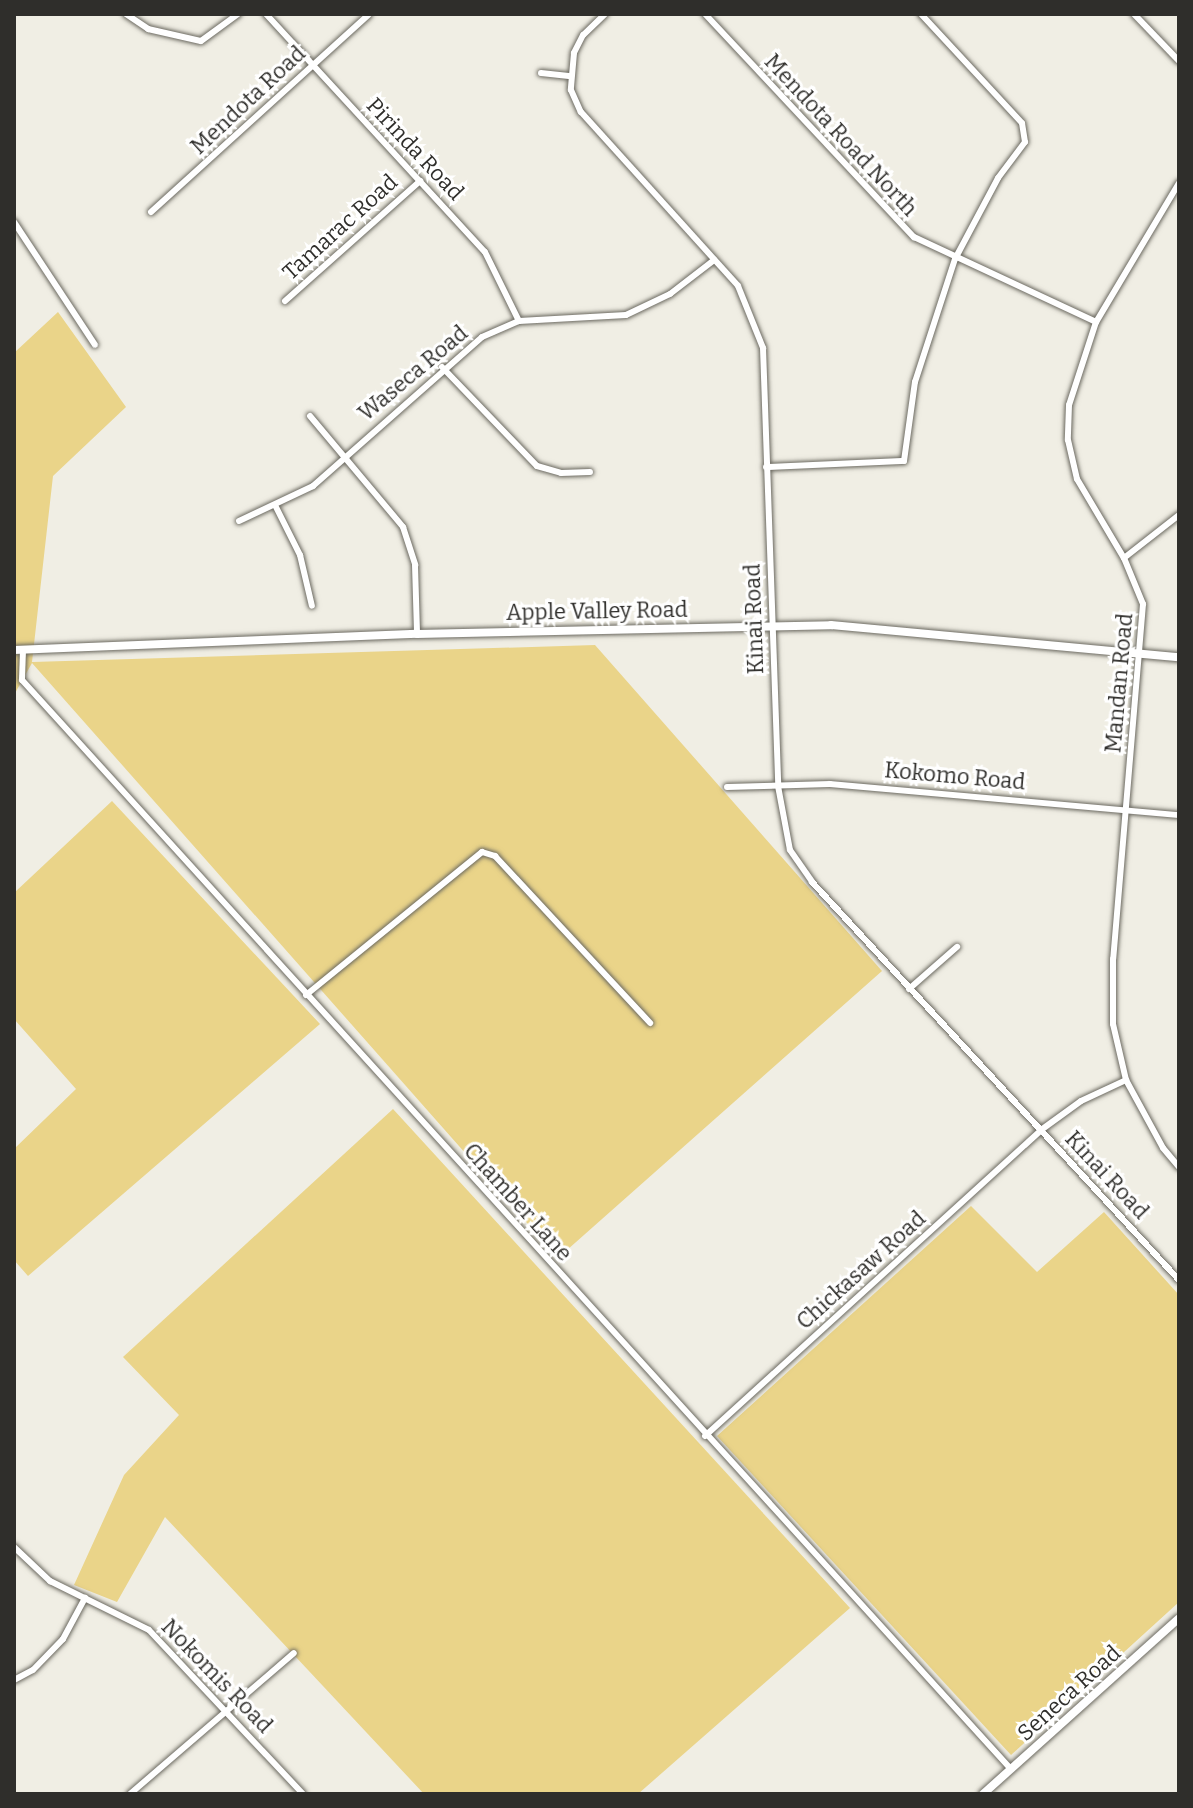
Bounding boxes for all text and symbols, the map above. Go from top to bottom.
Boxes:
street label: Mendota Road [185,40,311,160]
street label: Mendota Road North [759,48,923,222]
street label: Pirinda Road [361,92,469,206]
street label: Tamarac Road [277,169,403,285]
street label: Waseca Road [353,320,473,426]
street label: Kinai Road [739,563,769,675]
street label: Apple Valley Road [506,596,688,626]
street label: Mandan Road [1100,612,1138,754]
street label: Kokomo Road [883,757,1027,795]
street label: Kinai Road [1060,1126,1154,1224]
street label: Chamber Lane [458,1138,578,1266]
street label: Chickasaw Road [791,1205,931,1335]
street label: Nokomis Road [156,1614,278,1738]
street label: Seneca Road [1012,1640,1126,1746]

